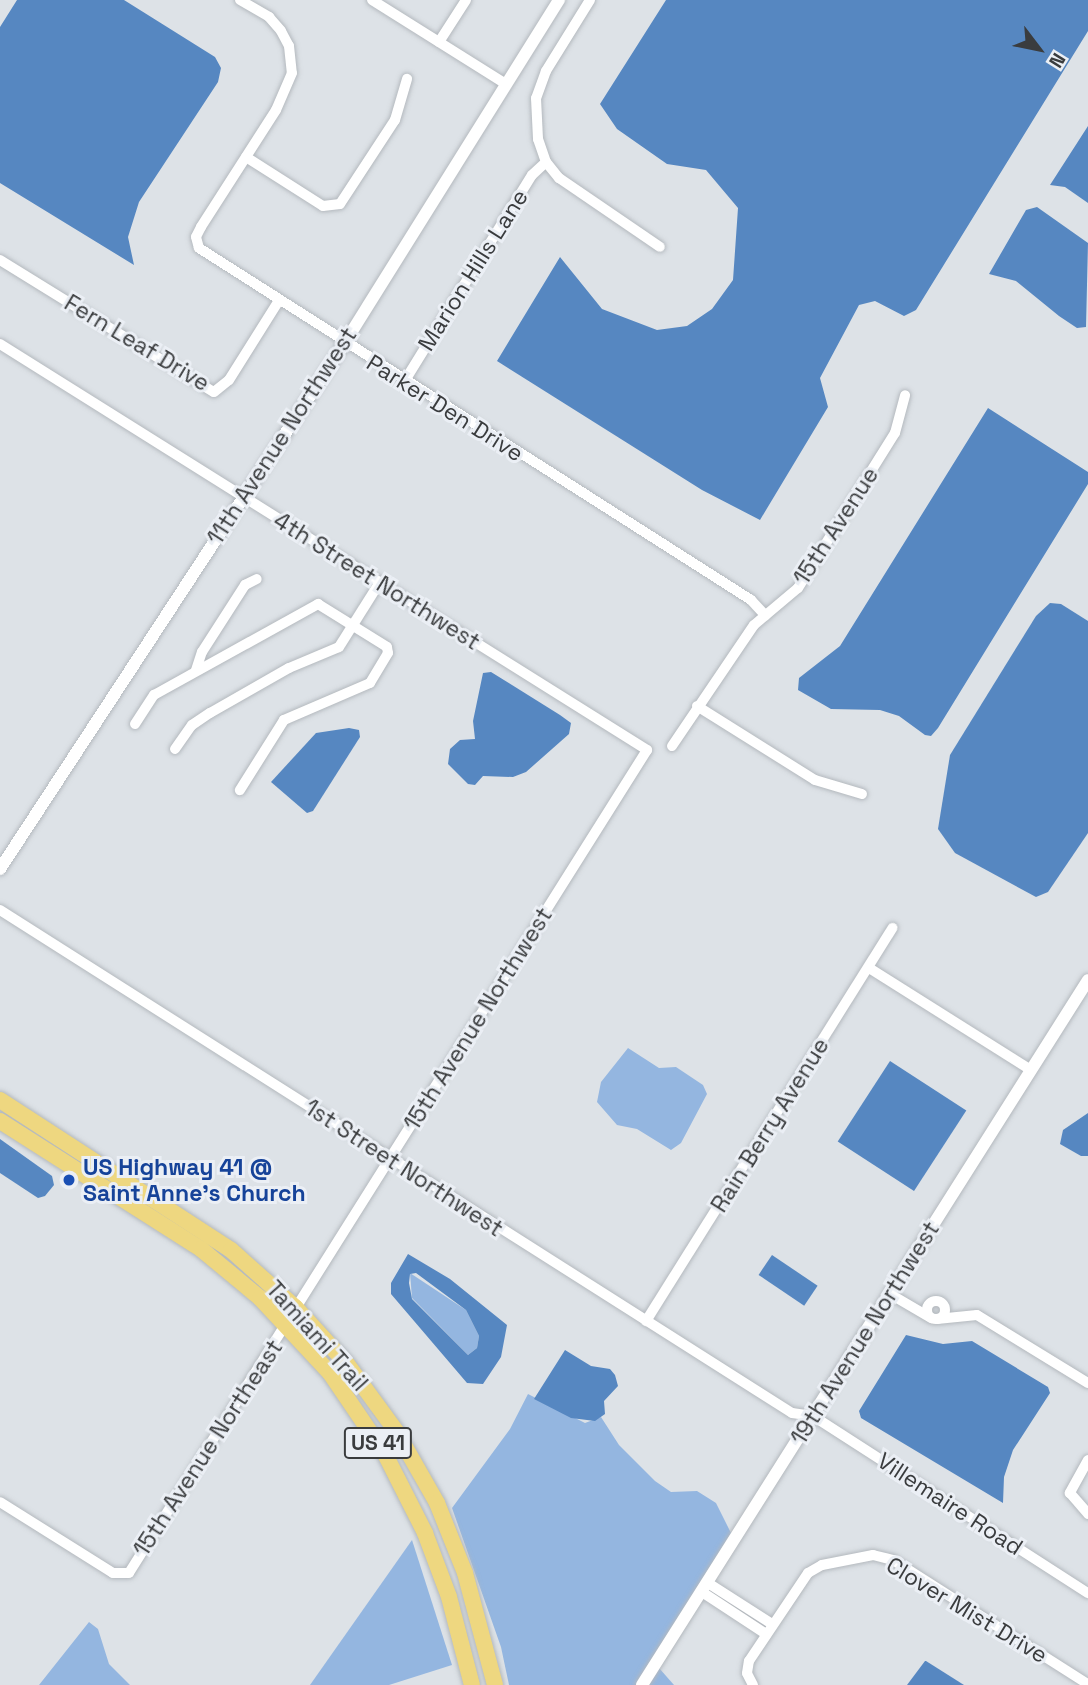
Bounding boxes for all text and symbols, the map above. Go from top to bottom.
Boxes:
north arrow [1004,14,1074,84]
text: N [1043,48,1071,72]
street label: Marion Hills Lane [412,184,534,356]
street label: Fern Leaf Drive [59,289,215,397]
street label: 11th Avenue Northwest [201,322,363,550]
street label: Parker Den Drive [362,349,528,467]
street label: 15th Avenue [788,462,884,590]
street label: 4th Street Northwest [269,506,485,656]
street label: 15th Avenue Northwest [398,902,558,1136]
street label: Rain Berry Avenue [705,1033,835,1217]
street label: 1st Street Northwest [300,1093,508,1243]
place label: US Highway 41 @ Saint Anne's Church [83,1153,306,1207]
marker: US Highway 41 @ Saint Anne's Church [61,1172,77,1188]
street label: 19th Avenue Northwest [785,1216,945,1450]
street label: Tamiami Trail [260,1275,374,1397]
street label: 15th Avenue Northeast [127,1334,289,1562]
road number: US 41 [343,1426,413,1460]
street label: Villemaire Road [872,1447,1028,1561]
street label: Clover Mist Drive [881,1551,1053,1669]

